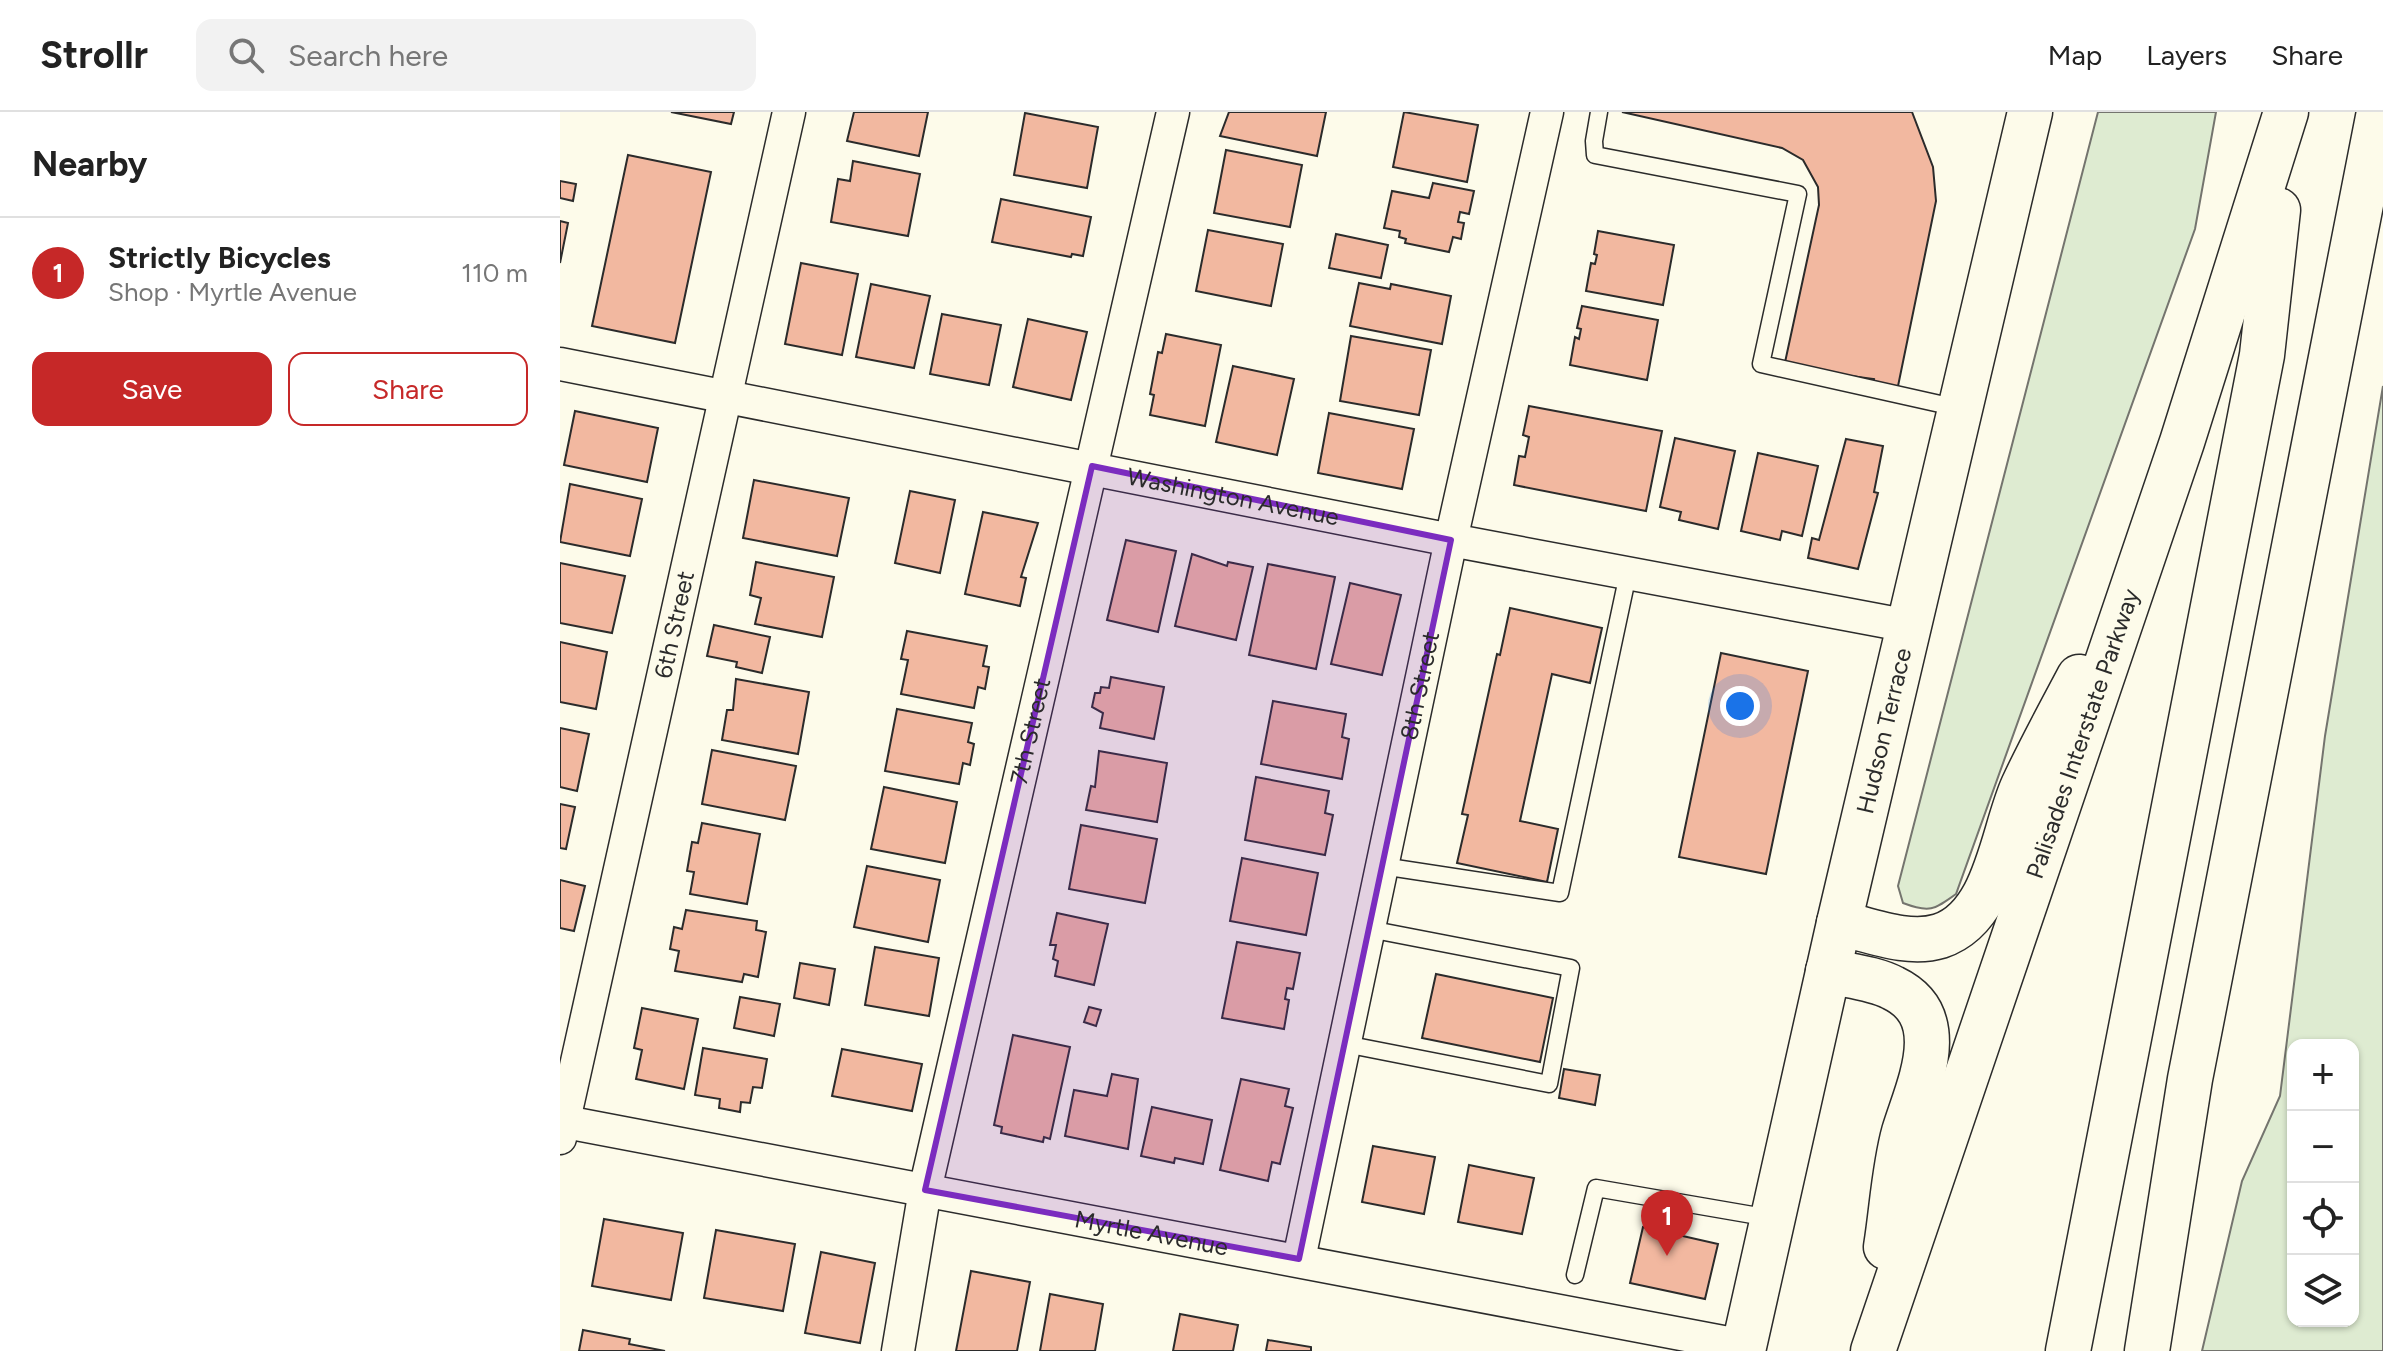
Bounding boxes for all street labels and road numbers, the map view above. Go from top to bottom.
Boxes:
street label: Washington Avenue [1125,461,1342,532]
street label: 6th Street [648,568,700,681]
street label: Palisades Interstate Parkway [2020,585,2145,882]
street label: 8th Street [1394,629,1445,743]
street label: Hudson Terrace [1850,645,1917,817]
street label: 7th Street [1004,675,1056,787]
street label: Myrtle Avenue [1072,1204,1231,1262]

